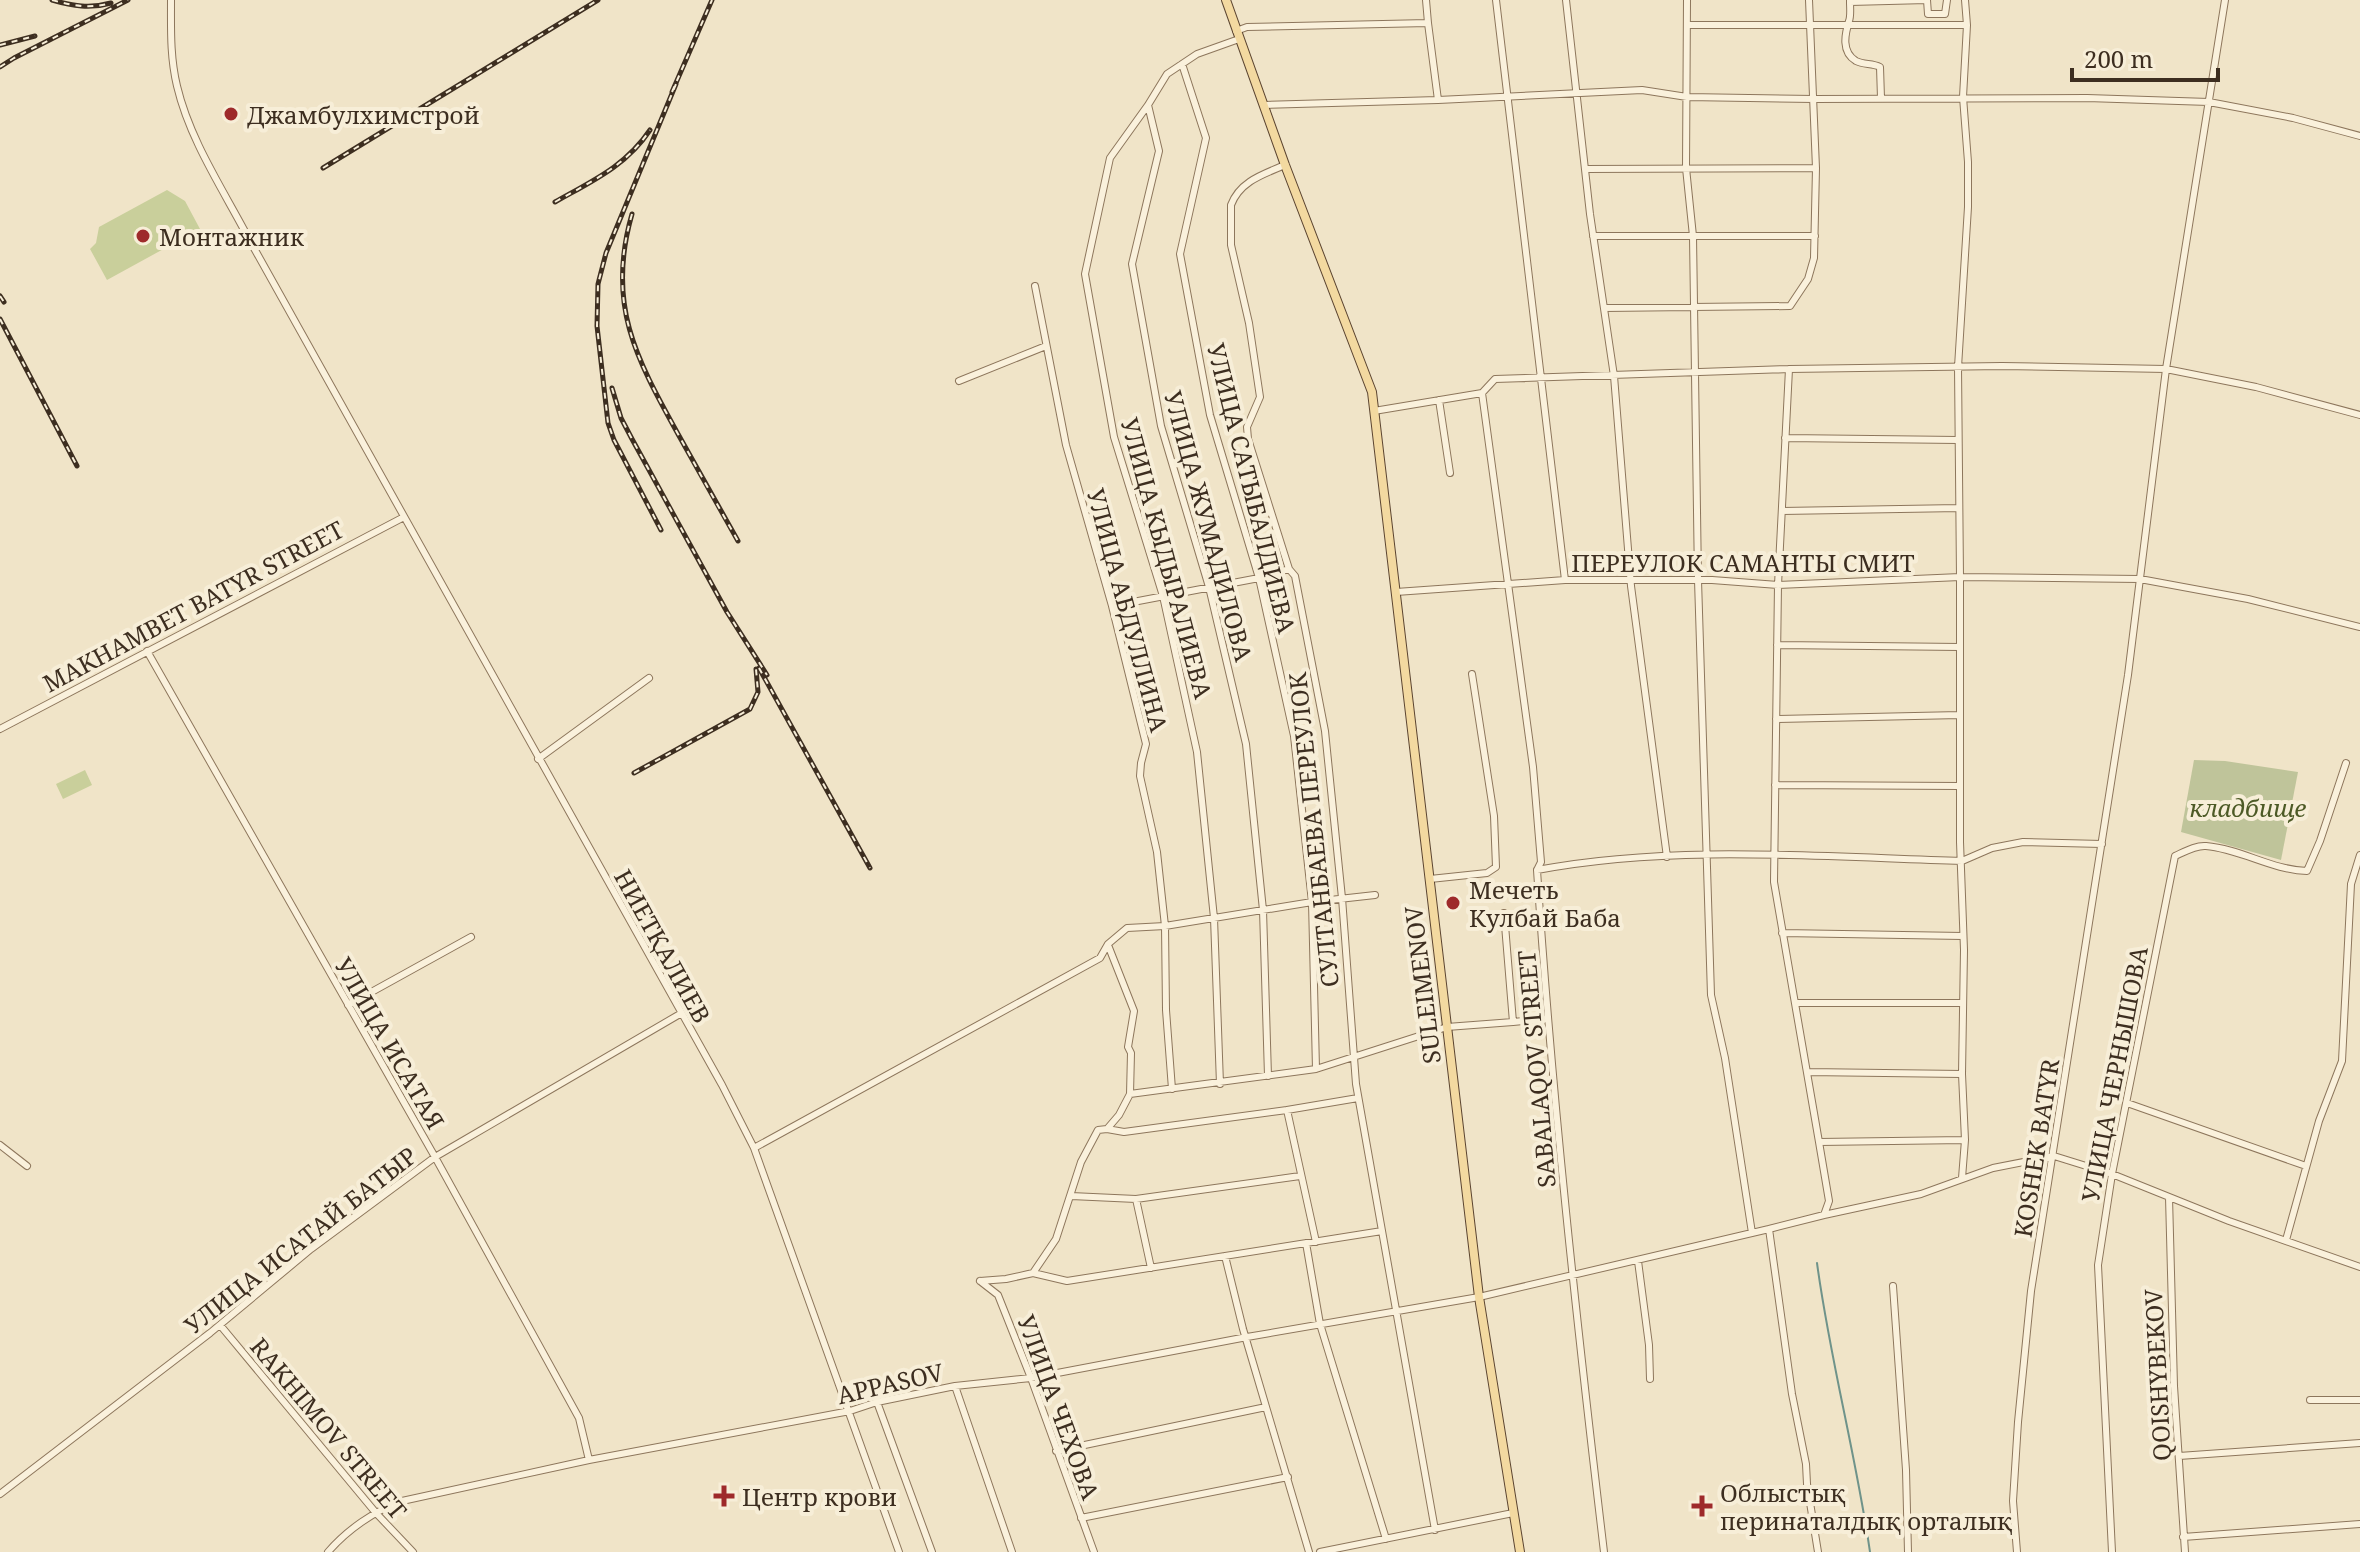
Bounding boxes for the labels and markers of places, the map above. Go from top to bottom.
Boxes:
place label: Джамбулхимстрой [247,98,480,131]
marker: Джамбулхимстрой [222,105,240,123]
place label: Монтажник [159,220,305,253]
marker: Монтажник [134,227,152,245]
place label: Мечеть Кулбай Баба [1469,873,1621,934]
marker: Мечеть Кулбай Баба [1444,894,1462,912]
place label: Облыстық перинаталдық орталық [1720,1476,2013,1537]
place label: Центр крови [742,1480,897,1513]
marker: Центр крови [713,1485,735,1507]
marker: Облыстық перинаталдық орталық [1691,1495,1713,1517]

